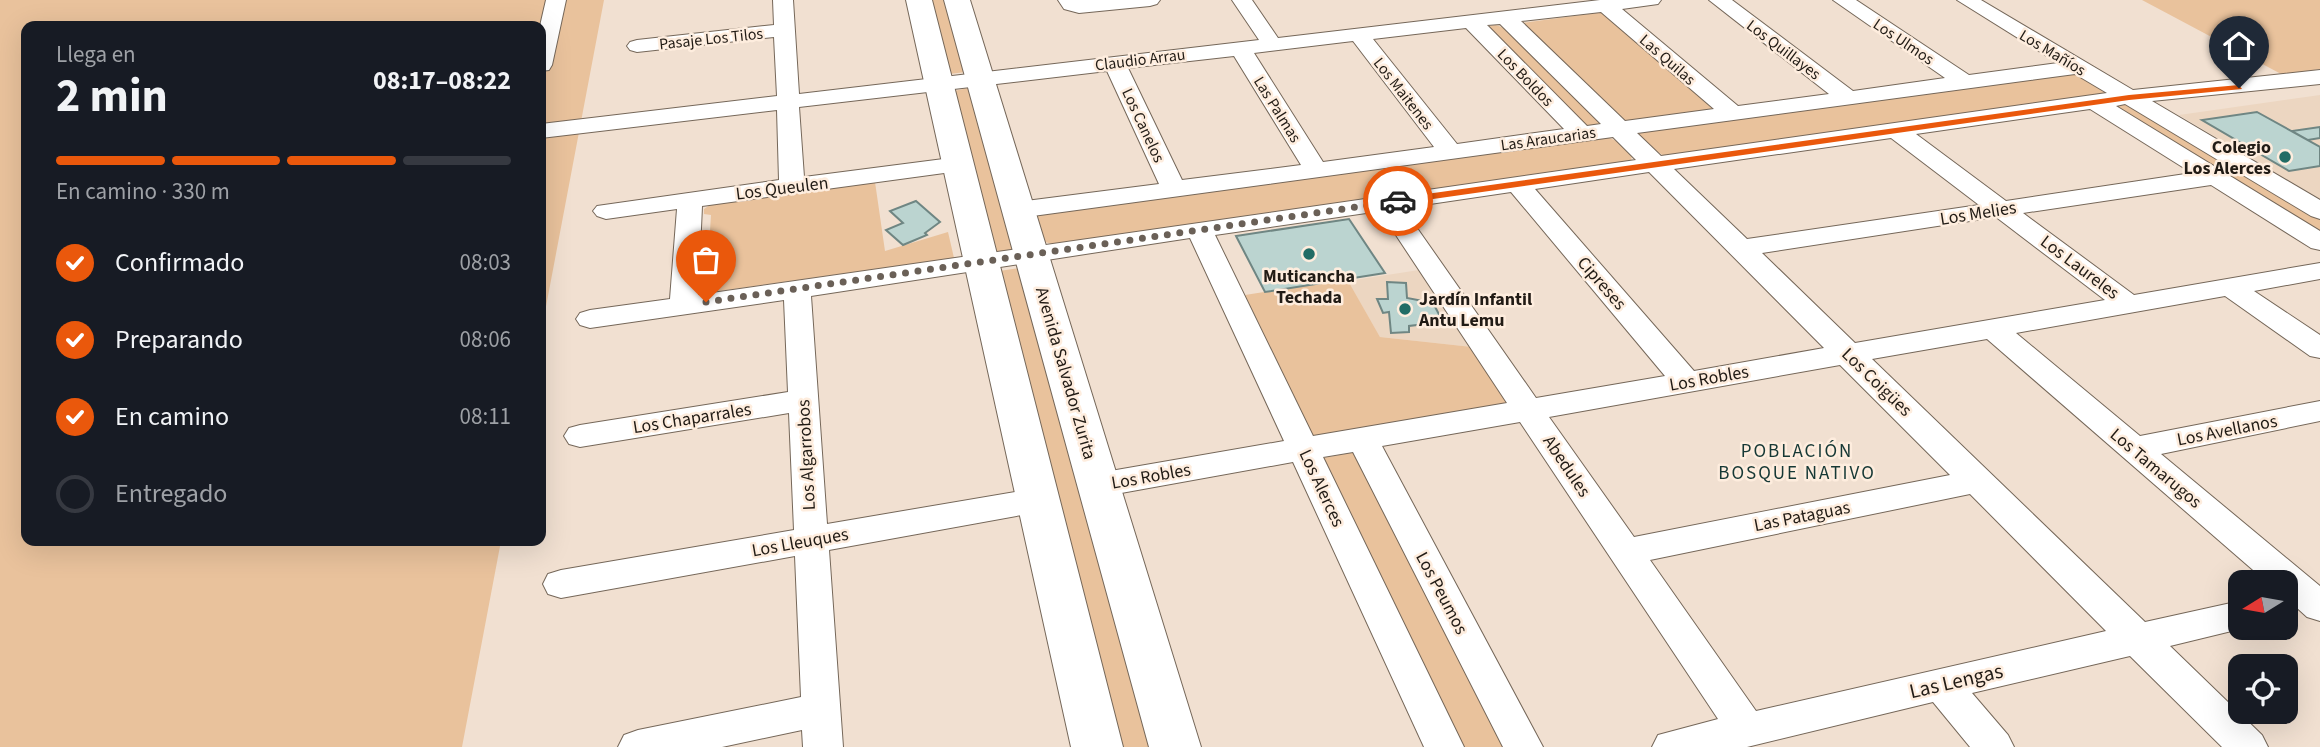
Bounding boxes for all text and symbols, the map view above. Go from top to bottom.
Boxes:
street label: Los Ulmos [1869,13,1938,70]
street label: Los Quillayes [1742,15,1825,85]
pin [2209,16,2269,88]
street label: Pasaje Los Tilos [658,23,764,55]
street label: Los Mañíos [2015,24,2090,81]
icon: home [2220,27,2258,65]
street label: Las Quilas [1635,29,1700,91]
text: Llega en [56,38,136,71]
street label: Claudio Arrau [1094,44,1187,76]
street label: Los Boldos [1492,44,1559,112]
street label: Los Maitenes [1368,53,1439,135]
text: 08:17–08:22 [373,62,511,99]
text: 2 min [56,64,168,129]
street label: Las Palmas [1248,72,1306,147]
street label: Los Canelos [1116,85,1170,166]
street label: Las Araucarias [1499,121,1597,157]
place label: Colegio Los Alerces [2183,135,2271,181]
marker: Colegio Los Alerces [2277,149,2293,165]
courier [1363,166,1433,236]
street label: Los Queulen [734,170,830,207]
text: En camino · 330 m [56,175,230,208]
icon: car [1379,182,1417,220]
street label: Los Melies [1938,195,2018,232]
street label: Los Laureles [2035,229,2124,305]
pin [676,230,736,302]
icon: bag [687,241,725,279]
icon: check [56,244,94,282]
text: Confirmado [115,244,244,281]
text: 08:03 [460,246,511,279]
marker: Muticancha Techada [1301,246,1317,262]
street label: Cipreses [1571,251,1632,316]
place label: Muticancha Techada [1263,264,1355,310]
street label: Avenida Salvador Zurita [1029,284,1102,462]
place label: Jardín Infantil Antu Lemu [1418,287,1532,333]
marker: Jardín Infantil Antu Lemu [1397,301,1413,317]
icon: check [56,321,94,359]
text: Preparando [115,321,243,358]
text: 08:06 [460,323,511,356]
street label: Los Coigües [1836,342,1917,422]
street label: Los Robles [1667,359,1751,398]
street label: Los Chaparrales [631,397,753,440]
icon: check [56,398,94,436]
text: En camino [115,398,229,435]
street label: Los Algarrobos [791,399,822,511]
text: 08:11 [460,400,511,433]
street label: Los Avellanos [2175,409,2279,452]
street label: Los Tamarugos [2104,423,2207,514]
street label: Abedules [1537,430,1596,502]
district label: POBLACIÓN BOSQUE NATIVO [1718,438,1876,487]
street label: Los Alerces [1293,445,1350,531]
street label: Los Robles [1109,457,1193,496]
text: Entregado [115,475,227,512]
street label: Las Pataguas [1752,495,1852,538]
street label: Los Lleuques [750,522,850,563]
street label: Los Peumos [1409,548,1474,639]
north arrow [2228,570,2298,640]
map controls [2228,570,2298,724]
button: locate [2228,654,2298,724]
street label: Las Lengas [1906,656,2006,706]

